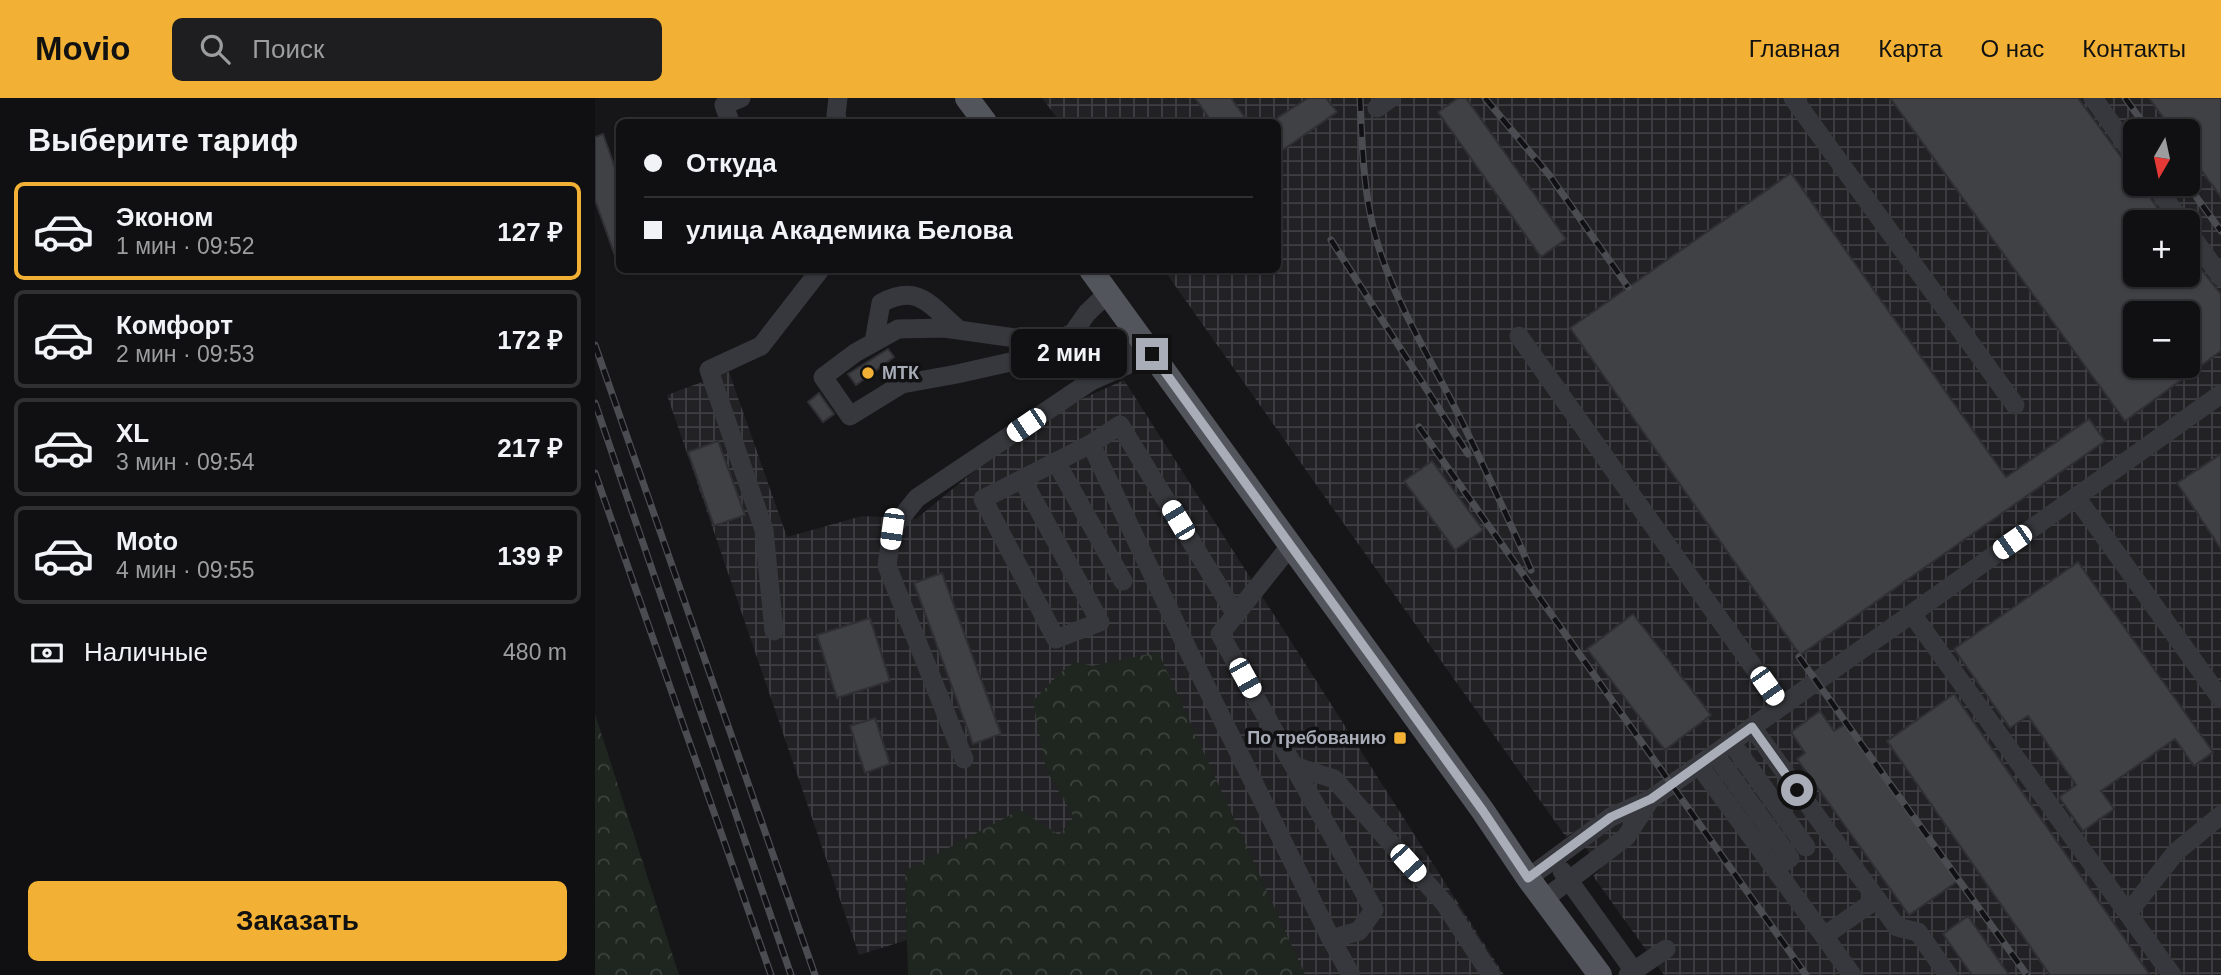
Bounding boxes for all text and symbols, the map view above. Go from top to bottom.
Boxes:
search box [172,18,662,81]
text: Movio [35,30,130,67]
icon: search [196,30,234,68]
text: Поиск [252,34,324,64]
text: Главная [1749,35,1840,62]
text: Карта [1878,35,1942,62]
text: О нас [1980,35,2044,62]
text: Контакты [2082,35,2186,62]
north arrow [2123,119,2200,196]
map controls [2123,119,2200,378]
text: Выберите тариф [28,122,298,158]
text: Откуда [686,148,777,178]
icon: car [32,200,95,263]
text: Эконом [116,202,214,232]
button: + [2123,210,2200,287]
text: улица Академика Белова [686,215,1013,245]
text: 127 ₽ [497,217,563,247]
text: 1 мин · 09:52 [116,233,255,259]
button: − [2123,301,2200,378]
icon: car [32,308,95,371]
text: Комфорт [116,310,233,340]
text: 172 ₽ [497,325,563,355]
callout: 2 мин [1012,330,1127,378]
route end [1136,338,1168,370]
text: 2 мин [1037,340,1101,366]
text: 2 мин · 09:53 [116,341,255,367]
place label: МТК [882,363,920,383]
marker: МТК [860,365,876,381]
car [1003,405,1050,445]
icon: car [32,416,95,479]
text: XL [116,418,149,448]
text: 217 ₽ [497,433,563,463]
text: 3 мин · 09:54 [116,449,255,475]
car [1159,497,1198,543]
car [879,507,906,551]
car [1989,521,2036,563]
icon: car [32,524,95,587]
text: Moto [116,526,178,556]
text: 139 ₽ [497,541,563,571]
text: 4 мин · 09:55 [116,557,255,583]
icon: cash [28,634,66,672]
text: Наличные [84,637,208,667]
text: 480 m [503,639,567,665]
car [1226,655,1265,701]
car [1747,663,1788,709]
place label: По требованию [1247,728,1386,748]
marker: По требованию [1392,730,1408,746]
route start [1781,774,1813,806]
car [1387,840,1430,886]
button: Заказать [28,881,567,961]

